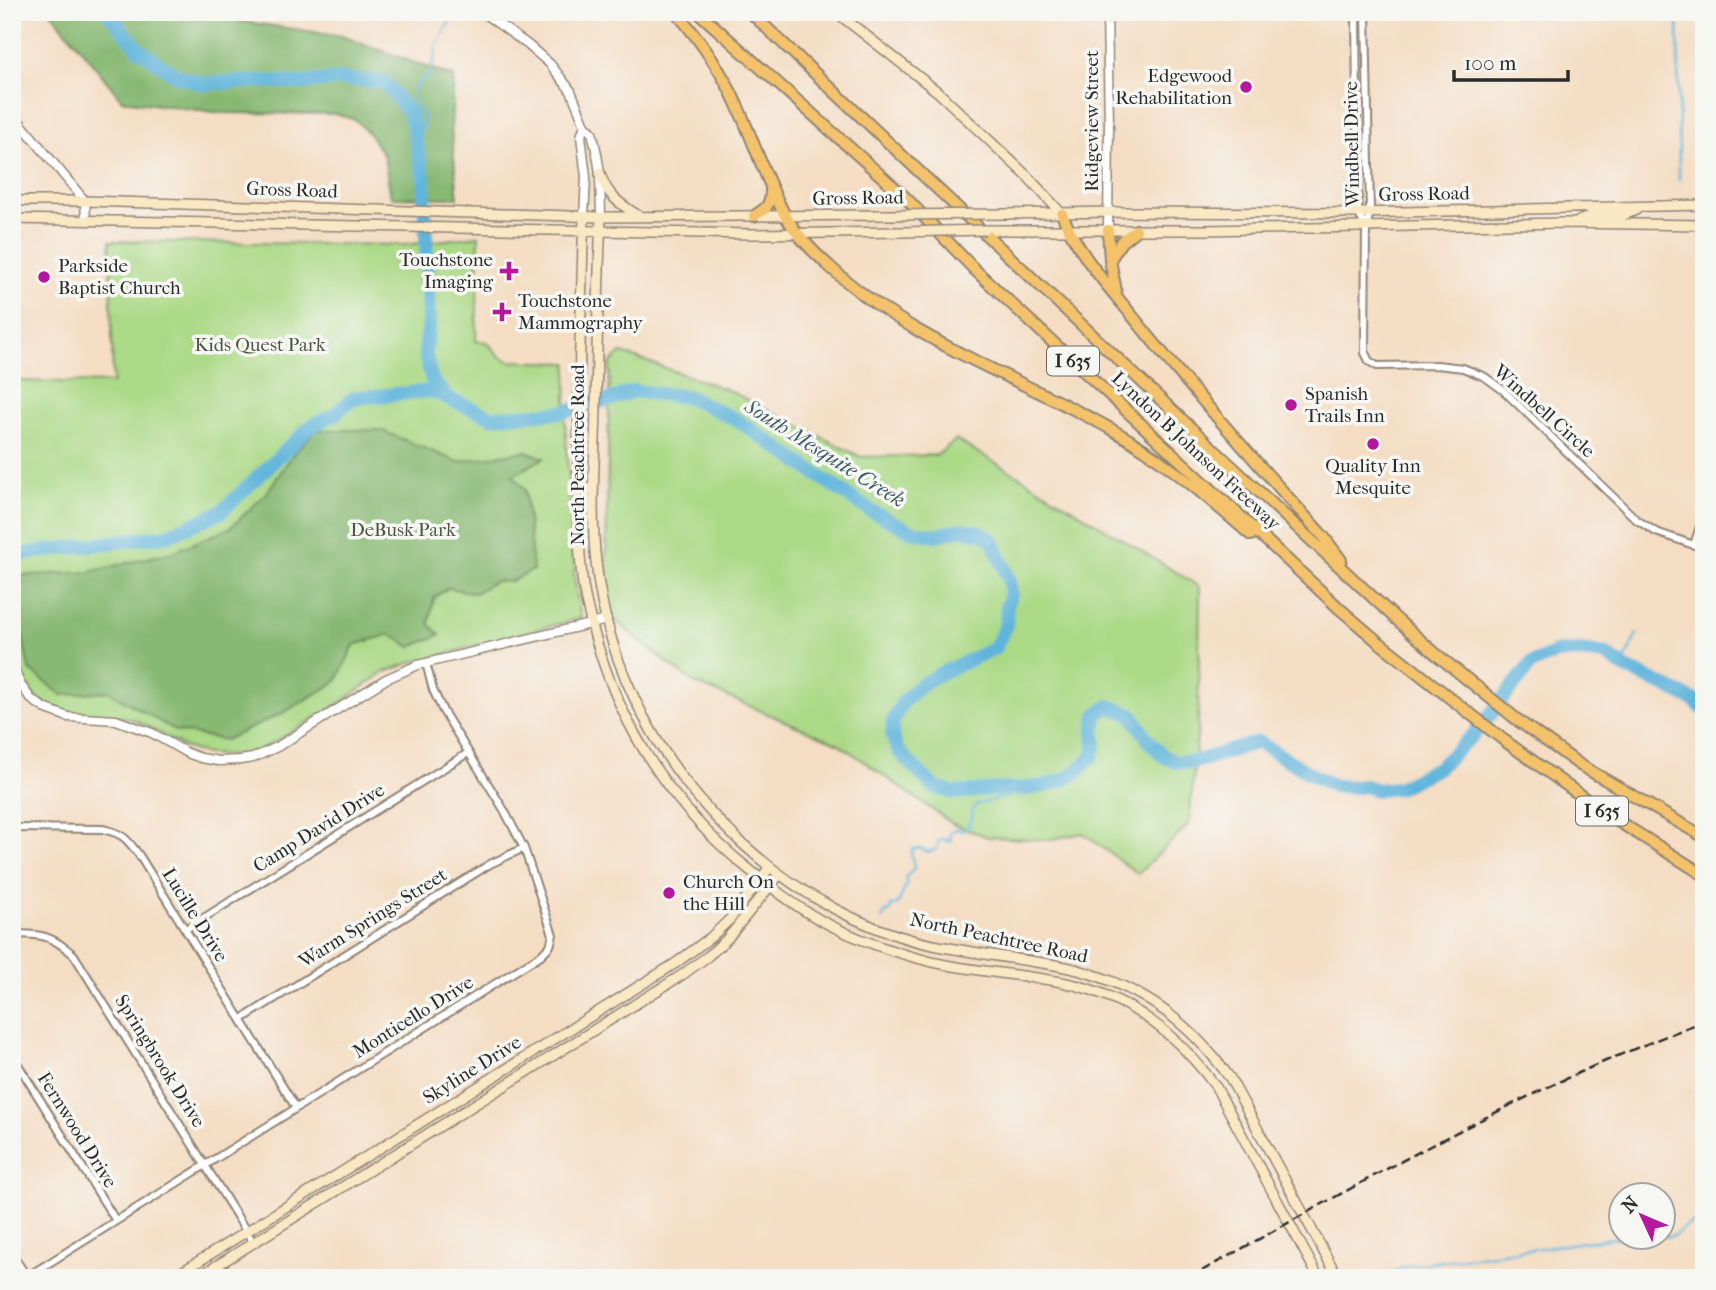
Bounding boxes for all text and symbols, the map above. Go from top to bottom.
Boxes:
scale bar [1454,38,1567,82]
street label: Ridgeview Street [1081,50,1103,192]
text: 100 m [1464,51,1517,75]
place label: Edgewood Rehabilitation [1115,65,1233,109]
marker: Edgewood Rehabilitation [1238,79,1254,95]
street label: Windbell Drive [1340,81,1364,208]
street label: Gross Road [246,177,339,203]
street label: Gross Road [1378,182,1471,206]
street label: Gross Road [812,186,905,210]
place label: Touchstone Imaging [399,249,494,293]
place label: Parkside Baptist Church [58,255,181,299]
marker: Touchstone Imaging [499,261,519,281]
marker: Parkside Baptist Church [36,269,52,285]
place label: Touchstone Mammography [518,290,644,334]
marker: Touchstone Mammography [492,302,512,322]
park label: Kids Quest Park [194,334,326,356]
road number: I 635 [1047,346,1099,376]
street label: Windbell Circle [1488,359,1599,462]
street label: North Peachtree Road [567,364,589,546]
street label: Lyndon B Johnson Freeway [1107,367,1285,535]
place label: Spanish Trails Inn [1305,383,1385,427]
water label: South Mesquite Creek [740,393,910,512]
marker: Spanish Trails Inn [1283,397,1299,413]
marker: Quality Inn Mesquite [1365,436,1381,452]
place label: Quality Inn Mesquite [1325,455,1421,499]
park label: DeBusk Park [350,519,456,541]
street label: Camp David Drive [249,779,389,877]
road number: I 635 [1576,796,1628,826]
street label: Warm Springs Street [294,863,451,973]
street label: Lucille Drive [157,864,233,966]
place label: Church On the Hill [683,871,774,915]
marker: Church On the Hill [661,885,677,901]
street label: North Peachtree Road [908,908,1091,968]
street label: Monticello Drive [349,971,477,1063]
street label: Springbrook Drive [110,991,210,1131]
street label: Skyline Drive [419,1031,525,1109]
street label: Fernwood Drive [33,1068,121,1192]
north arrow [1608,1182,1678,1252]
text: N [1618,1192,1644,1218]

